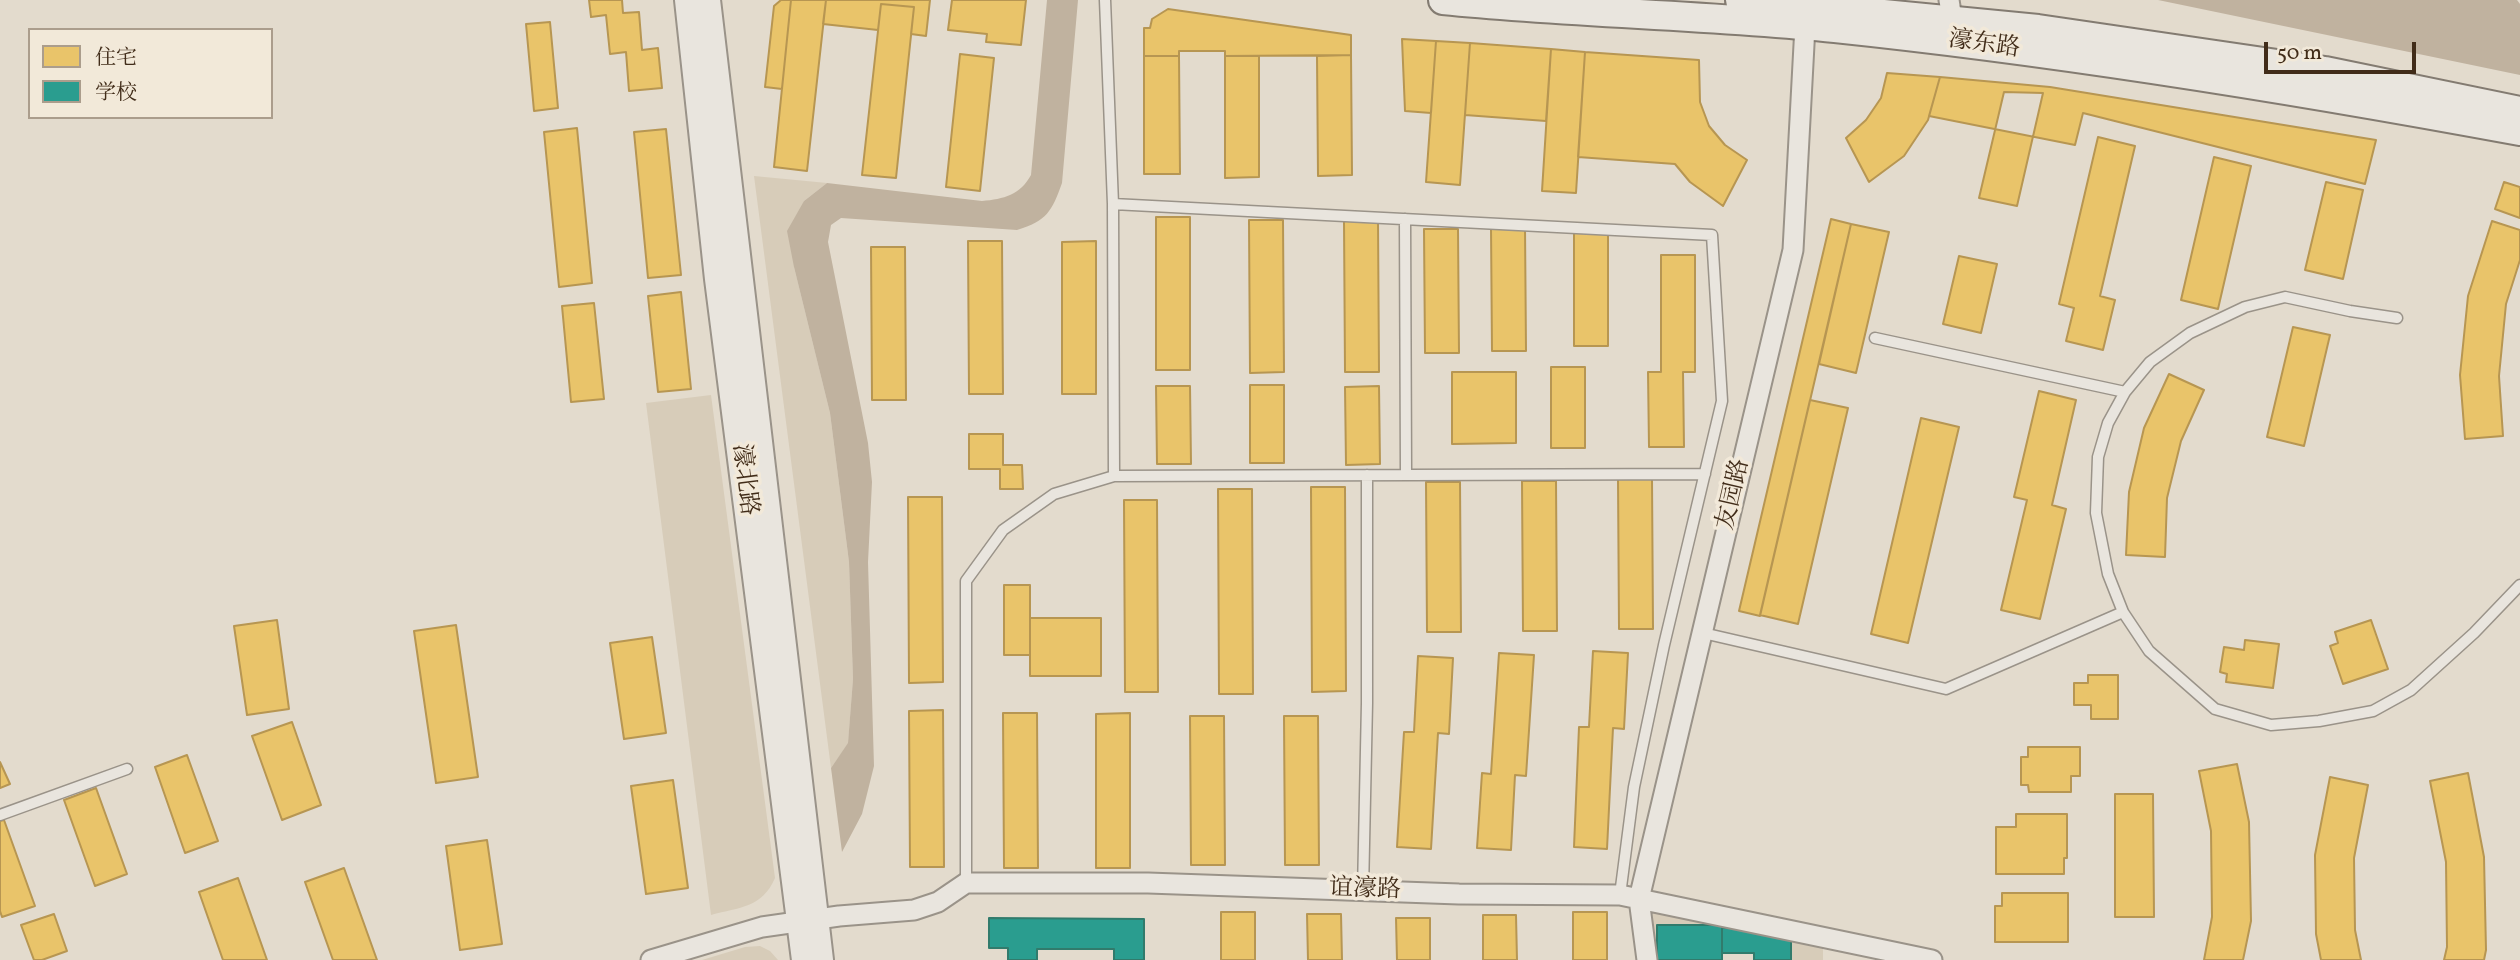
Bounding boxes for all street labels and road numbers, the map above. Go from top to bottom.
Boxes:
street label: 濠东路 [1946,27,2022,65]
street label: 濠北路 [724,443,762,517]
street label: 友园路 [1713,457,1757,533]
street label: 谊濠路 [1329,875,1401,907]

